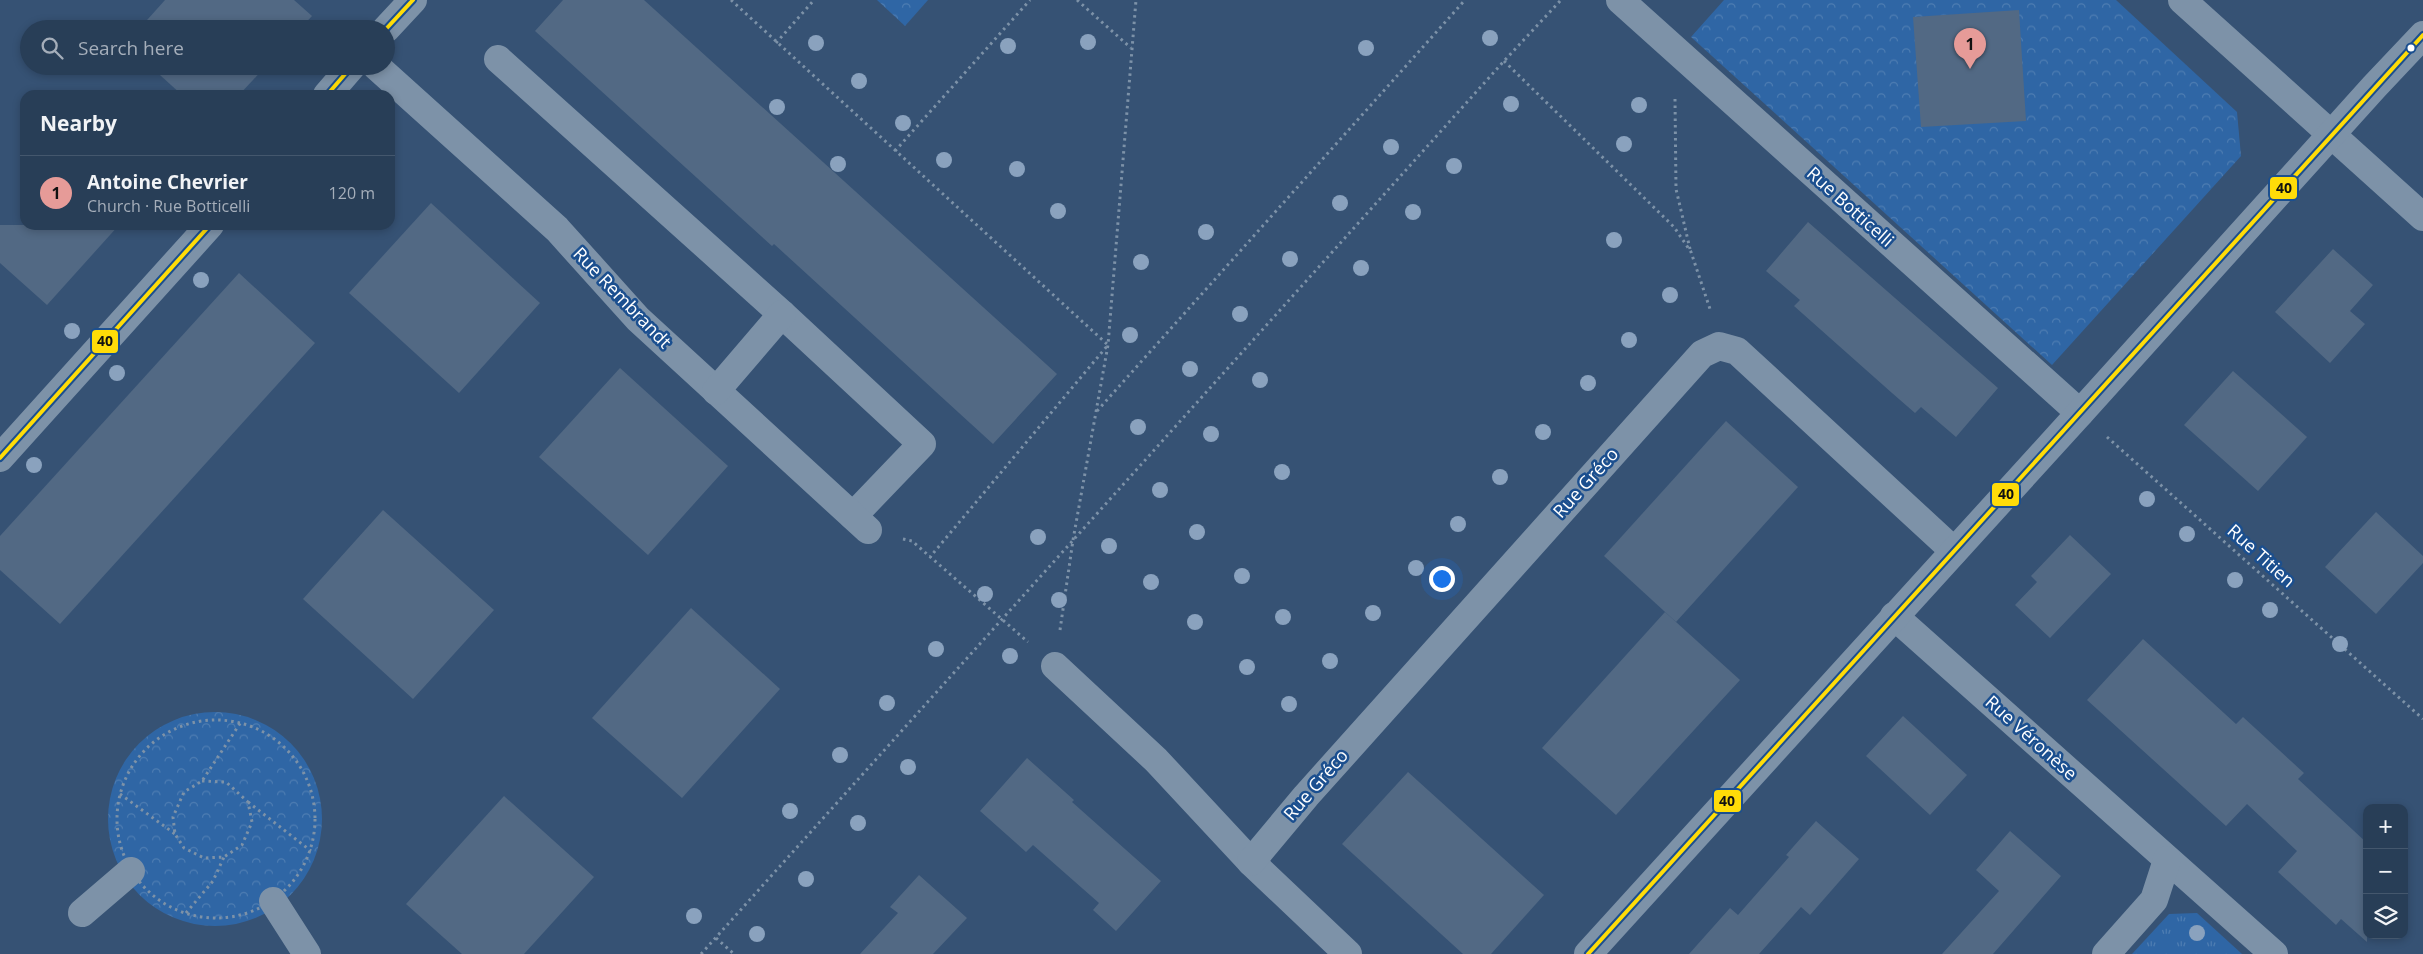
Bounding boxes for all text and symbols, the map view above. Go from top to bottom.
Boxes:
search box [20,20,395,75]
pin: 1 [1954,28,1986,69]
icon: search [38,34,66,62]
text: Search here [78,35,184,61]
unlabelled marker [2406,43,2416,53]
text: Nearby [40,109,117,137]
street label: Rue Botticelli [1802,161,1899,252]
text: Antoine Chevrier [87,169,248,195]
line badge: 40 [2269,176,2298,200]
text: 40 [2276,178,2292,197]
text: 1 [51,182,61,204]
text: 120 m [329,182,375,204]
text: Church · Rue Botticelli [87,195,250,217]
street label: Rue Rembrandt [568,242,677,353]
line badge: 40 [91,329,119,354]
text: 40 [97,331,113,350]
street label: Rue Gréco [1547,442,1623,523]
line badge: 40 [1991,482,2020,507]
text: 40 [1998,484,2014,503]
street label: Rue Titien [2223,518,2301,592]
your location [1429,566,1455,592]
street label: Rue Véronèse [1981,690,2083,785]
street label: Rue Gréco [1278,744,1353,825]
line badge: 40 [1713,789,1742,813]
text: 40 [1719,791,1735,810]
map controls [2363,804,2408,939]
button: + [2363,804,2408,849]
button: − [2363,849,2408,894]
button: layers [2363,894,2408,939]

